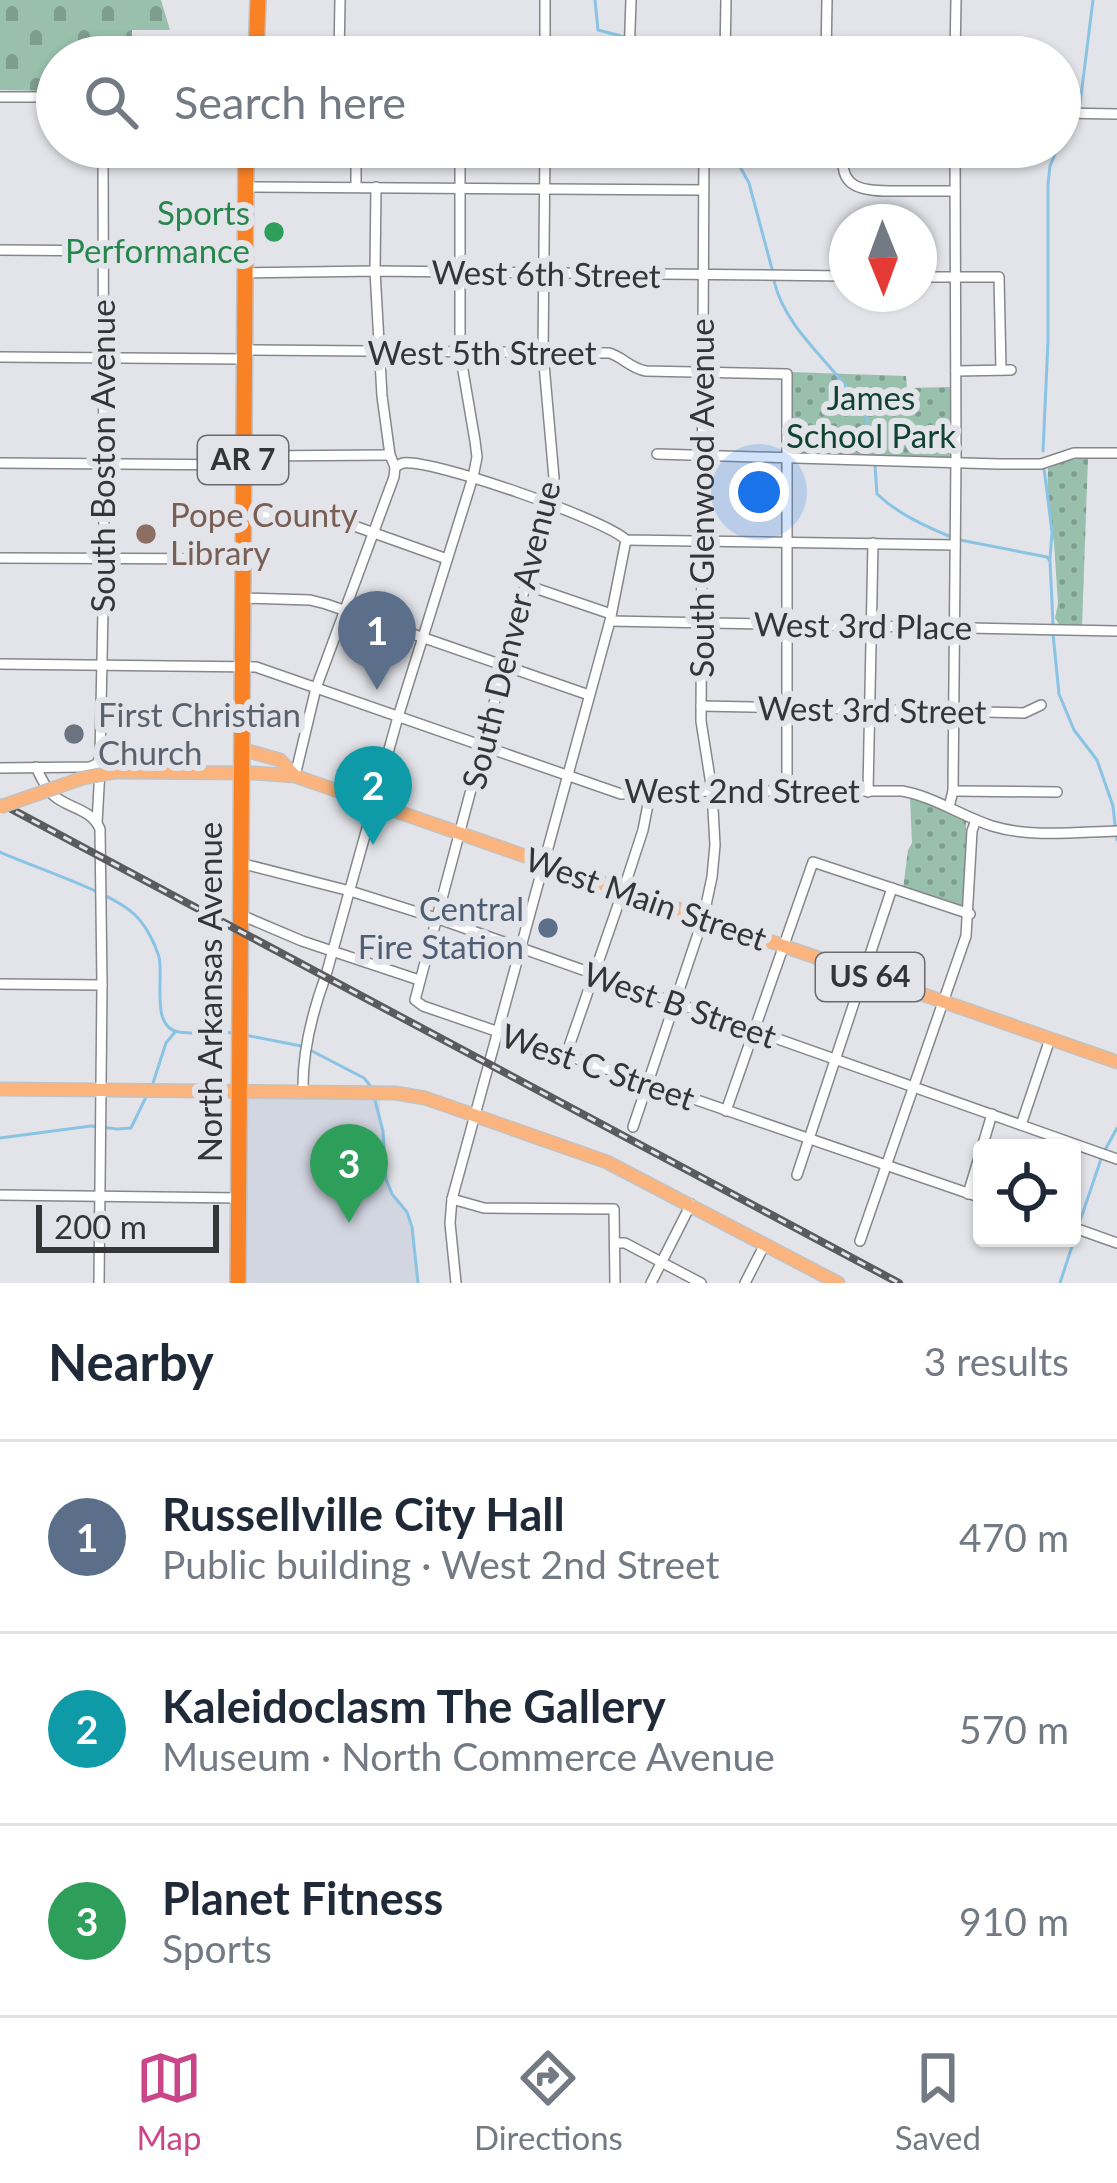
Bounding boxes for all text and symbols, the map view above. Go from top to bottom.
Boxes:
search box [36,36,1081,168]
icon: search [78,69,144,135]
text: Search here [174,75,406,129]
place label: Sports Performance [65,192,250,270]
north arrow [829,204,937,312]
marker: Sports Performance [261,219,287,245]
street label: West 6th Street [431,251,661,295]
street label: South Boston Avenue [82,299,122,613]
street label: South Glenwood Avenue [681,318,721,678]
street label: West 5th Street [367,332,597,372]
park label: James School Park [786,377,956,455]
road number: AR 7 [198,436,288,484]
your location [729,462,789,522]
street label: South Denver Avenue [452,477,568,793]
place label: Pope County Library [170,494,358,572]
marker: Pope County Library [133,521,159,547]
pin: 1 [338,591,416,690]
street label: West 3rd Place [753,603,973,647]
street label: West 3rd Street [757,687,987,731]
place label: First Christian Church [98,694,301,772]
marker: First Christian Church [61,721,87,747]
pin: 2 [334,746,412,845]
street label: West 2nd Street [624,770,860,810]
street label: North Arkansas Avenue [189,822,229,1162]
street label: West Main Street [520,838,772,958]
place label: Central Fire Station [358,888,524,966]
marker: Central Fire Station [535,915,561,941]
street label: West B Street [579,952,782,1056]
road number: US 64 [816,953,924,1001]
street label: West C Street [496,1014,700,1118]
pin: 3 [310,1124,388,1223]
map controls [973,1139,1081,1247]
button: locate [973,1139,1081,1247]
scale bar [36,1199,219,1252]
text: 200 m [54,1206,147,1246]
text: Nearby [48,1331,214,1392]
text: 3 results [924,1338,1069,1384]
text: Russellville City Hall [162,1487,565,1541]
text: 1 [76,1514,98,1560]
text: 470 m [959,1514,1069,1560]
text: Public building · West 2nd Street [162,1541,720,1587]
text: Kaleidoclasm The Gallery [162,1679,666,1733]
text: 2 [76,1706,98,1752]
text: 570 m [959,1706,1069,1752]
text: Museum · North Commerce Avenue [162,1733,775,1779]
text: Planet Fitness [162,1871,443,1925]
text: 3 [76,1898,98,1944]
text: 910 m [959,1898,1069,1944]
text: Sports [162,1925,272,1971]
tab: Map [136,2045,202,2157]
tab: Directions [474,2045,623,2157]
tab: Saved [895,2045,981,2157]

